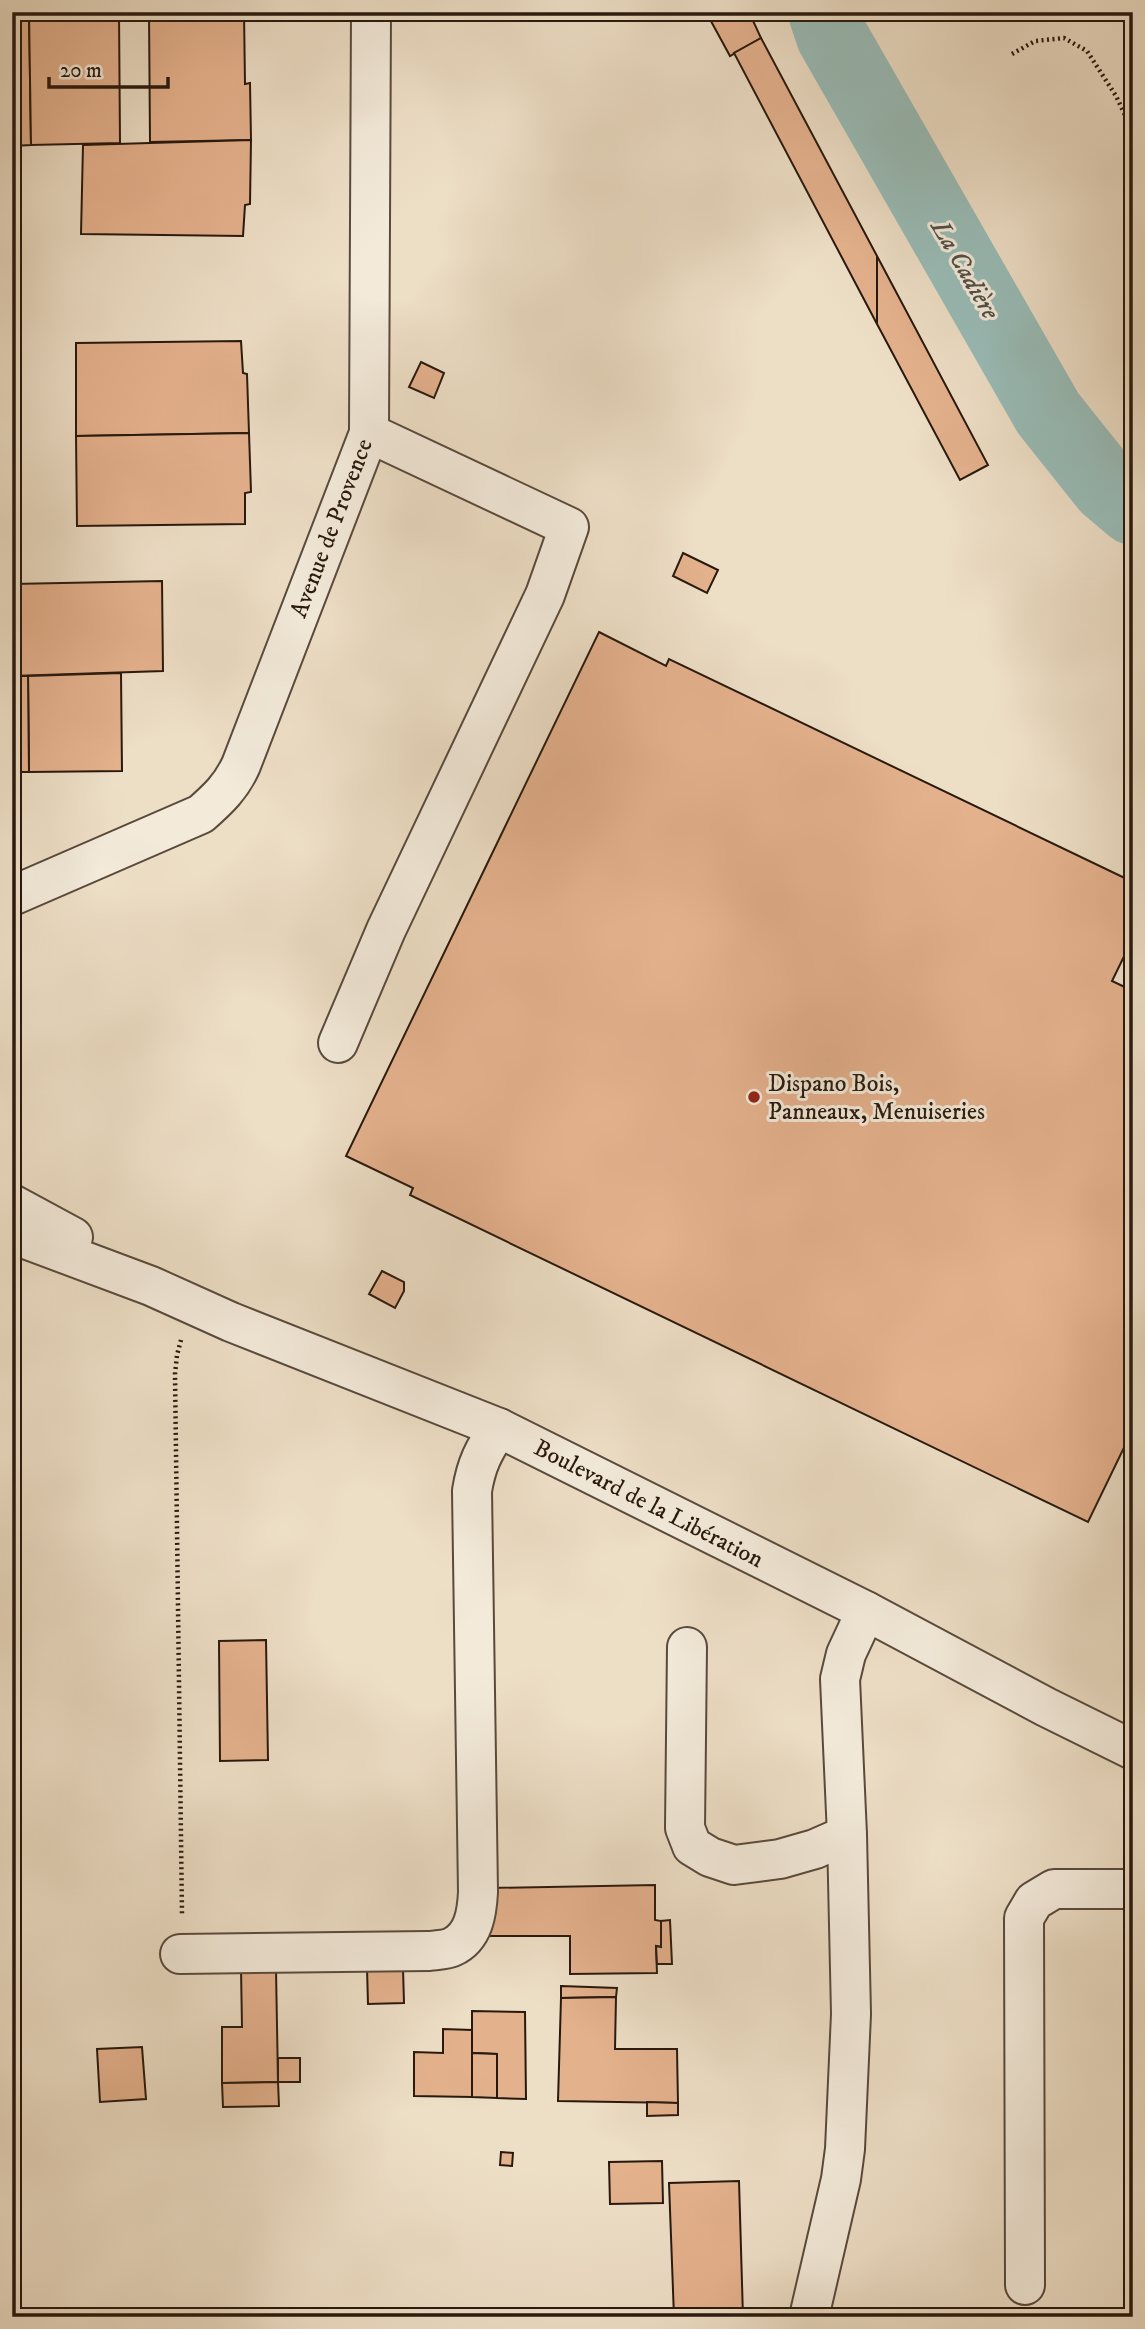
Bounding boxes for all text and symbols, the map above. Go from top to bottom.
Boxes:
scale bar [49,46,168,90]
text: 20 m [60,58,102,84]
water label: La Cadière [922,212,1007,326]
street label: Avenue de Provence [284,435,380,622]
place label: Dispano Bois, Panneaux, Menuiseries [768,1069,985,1127]
marker: Dispano Bois, Panneaux, Menuiseries [746,1089,762,1105]
street label: Boulevard de la Libération [529,1433,769,1575]

